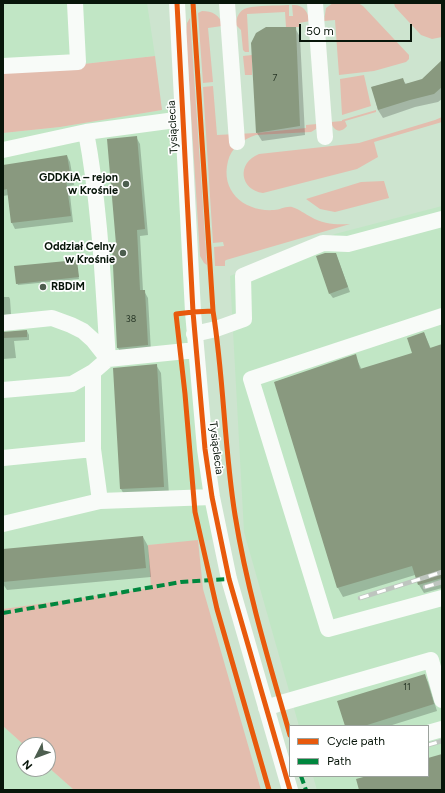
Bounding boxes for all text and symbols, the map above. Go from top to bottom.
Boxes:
scale bar [301,16,414,42]
text: 50 m [306,24,334,38]
house number: 7 [273,73,277,83]
street label: Tysiąclecia [165,100,181,154]
place label: GDDKiA – rejon w Krośnie [39,171,118,197]
marker: GDDKiA – rejon w Krośnie [121,179,131,189]
place label: Oddział Celny w Krośnie [44,240,115,266]
marker: Oddział Celny w Krośnie [118,248,128,258]
place label: RBDiM [51,280,85,294]
marker: RBDiM [38,282,48,292]
house number: 38 [126,314,136,324]
street label: Tysiąclecia [206,421,226,475]
house number: 11 [403,682,411,692]
legend [289,725,429,777]
text: Cycle path [327,734,385,748]
north arrow [16,737,56,777]
text: Path [327,754,351,768]
text: N [20,757,35,772]

